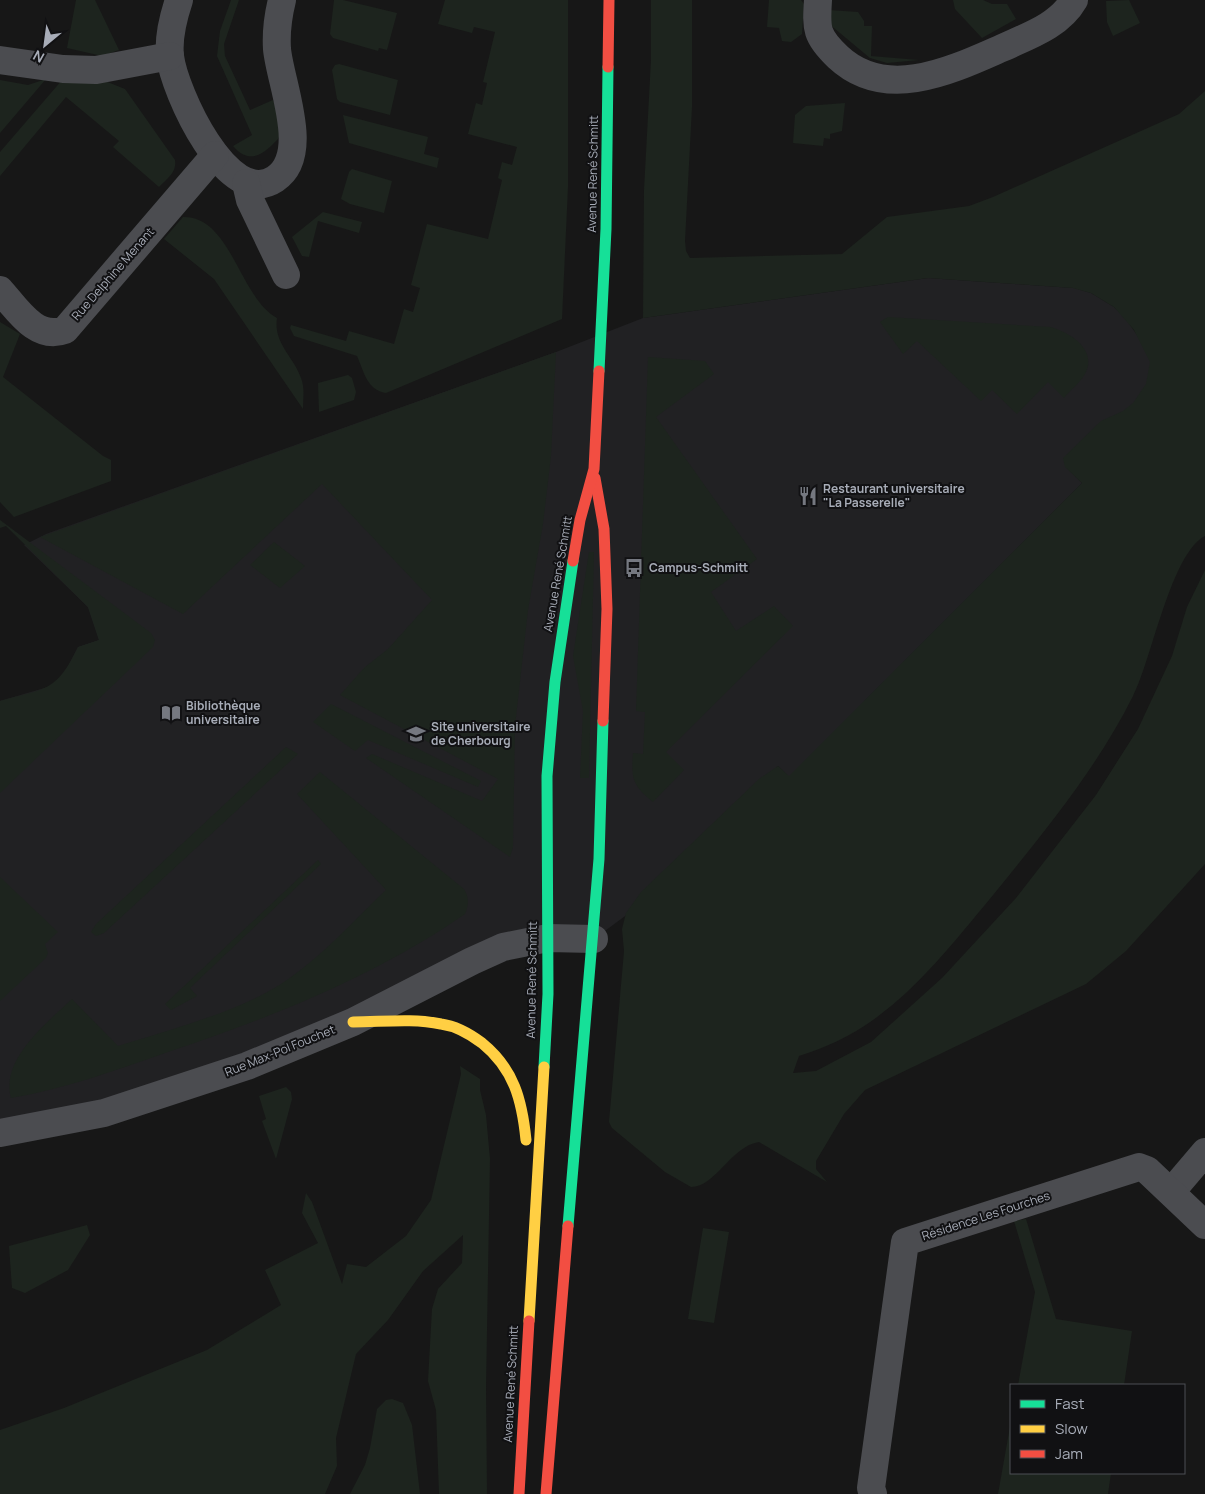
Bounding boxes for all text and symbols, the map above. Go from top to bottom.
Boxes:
north arrow [20,20,70,70]
text: N [29,46,47,68]
street label: Avenue René Schmitt [583,115,602,233]
street label: Rue Delphine Menant [67,223,158,324]
place label: Restaurant universitaire "La Passerelle" [823,480,965,511]
restaurant icon: Restaurant universitaire "La Passerelle" [797,485,819,507]
street label: Avenue René Schmitt [539,515,576,633]
bus stop icon: Campus-Schmitt [623,557,645,579]
place label: Campus-Schmitt [649,559,748,576]
place label: Bibliothèque universitaire [186,697,261,728]
library icon: Bibliothèque universitaire [160,702,182,724]
place label: Site universitaire de Cherbourg [431,718,531,749]
school or university icon: Site universitaire de Cherbourg [405,723,427,745]
street label: Avenue René Schmitt [522,921,541,1039]
street label: Rue Max-Pol Fouchet [222,1021,338,1080]
street label: Résidence Les Fourches [920,1187,1052,1244]
street label: Avenue René Schmitt [499,1325,522,1443]
legend [1010,1384,1185,1474]
text: Fast [1055,1393,1084,1414]
text: Slow [1055,1418,1088,1439]
text: Jam [1055,1443,1083,1464]

